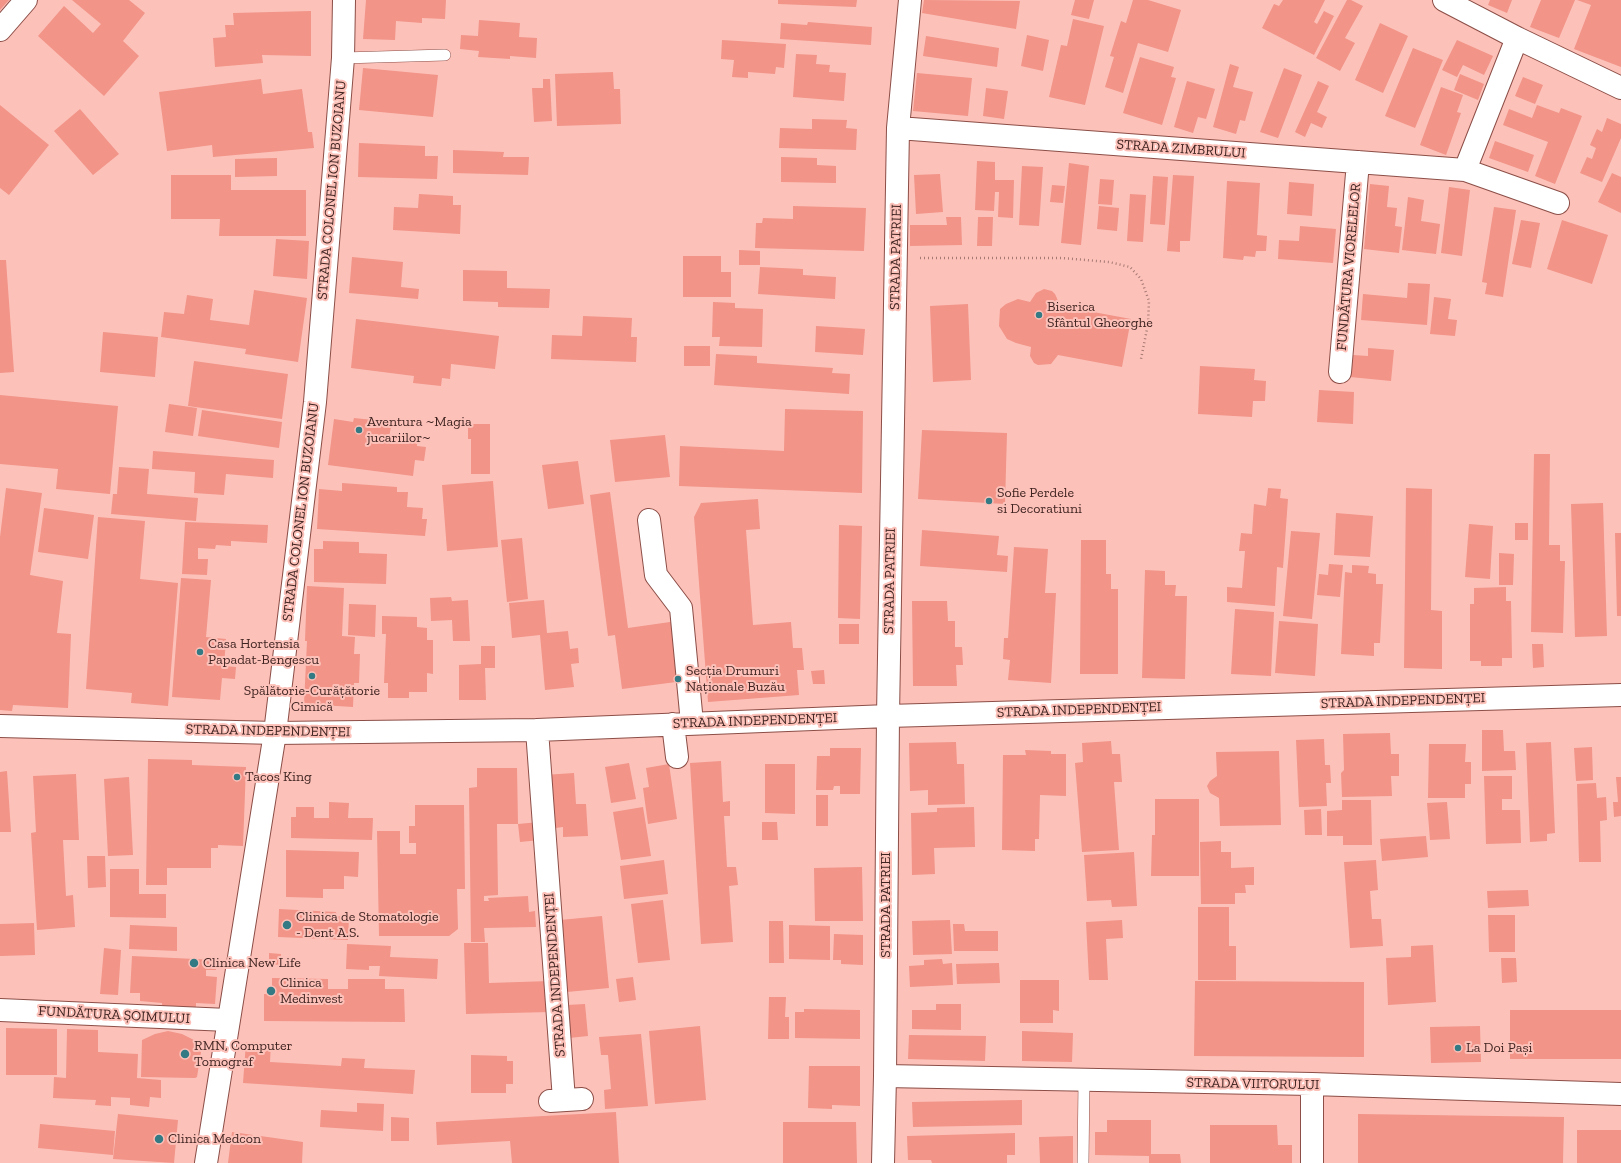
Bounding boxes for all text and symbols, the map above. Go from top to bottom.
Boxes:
street label: STRADA COLONEL ION BUZOIANU [314,80,350,300]
street label: STRADA ZIMBRULUI [1116,136,1246,162]
street label: FUNDĂTURA VIORELELOR [1333,183,1365,351]
street label: STRADA PATRIEI [887,204,905,310]
place label: Biserica Sfântul Gheorghe [1047,299,1153,332]
marker: Biserica Sfântul Gheorghe [1034,310,1044,320]
street label: STRADA COLONEL ION BUZOIANU [279,402,323,622]
place label: Aventura ~Magia jucariilor~ [367,414,472,446]
marker: Aventura ~Magia jucariilor~ [354,425,364,435]
place label: Sofie Perdele si Decoratiuni [997,485,1082,518]
marker: Sofie Perdele si Decoratiuni [984,496,994,506]
street label: STRADA PATRIEI [881,528,899,634]
place label: Casa Hortensia Papadat-Bengescu [208,636,319,668]
marker: Casa Hortensia Papadat-Bengescu [195,647,205,657]
place label: Secția Drumuri Naționale Buzău [686,663,785,696]
marker: Spălătorie-Curățătorie Cimică [307,671,317,681]
marker: Secția Drumuri Naționale Buzău [673,674,683,684]
place label: Spălătorie-Curățătorie Cimică [244,683,380,716]
street label: STRADA INDEPENDENȚEI [1320,690,1486,712]
street label: STRADA INDEPENDENȚEI [996,699,1162,721]
street label: STRADA INDEPENDENȚEI [672,710,838,732]
street label: STRADA INDEPENDENȚEI [186,721,350,741]
place label: Tacos King [245,769,312,785]
marker: Tacos King [232,772,242,782]
street label: STRADA PATRIEI [878,852,894,958]
street label: STRADA INDEPENDENȚEI [541,892,569,1058]
place label: Clinica de Stomatologie - Dent A.S. [296,909,439,942]
marker: Clinica de Stomatologie - Dent A.S. [281,919,293,931]
place label: Clinica New Life [203,955,301,971]
marker: Clinica New Life [188,957,200,969]
place label: Clinica Medinvest [280,975,343,1008]
marker: Clinica Medinvest [265,985,277,997]
street label: FUNDĂTURA ȘOIMULUI [38,1003,190,1027]
place label: RMN, Computer Tomograf [194,1038,293,1070]
place label: La Doi Pași [1466,1040,1532,1056]
marker: La Doi Pași [1453,1043,1463,1053]
marker: RMN, Computer Tomograf [179,1048,191,1060]
street label: STRADA VIITORULUI [1187,1074,1319,1094]
place label: Clinica Medcon [168,1131,261,1147]
marker: Clinica Medcon [153,1133,165,1145]

